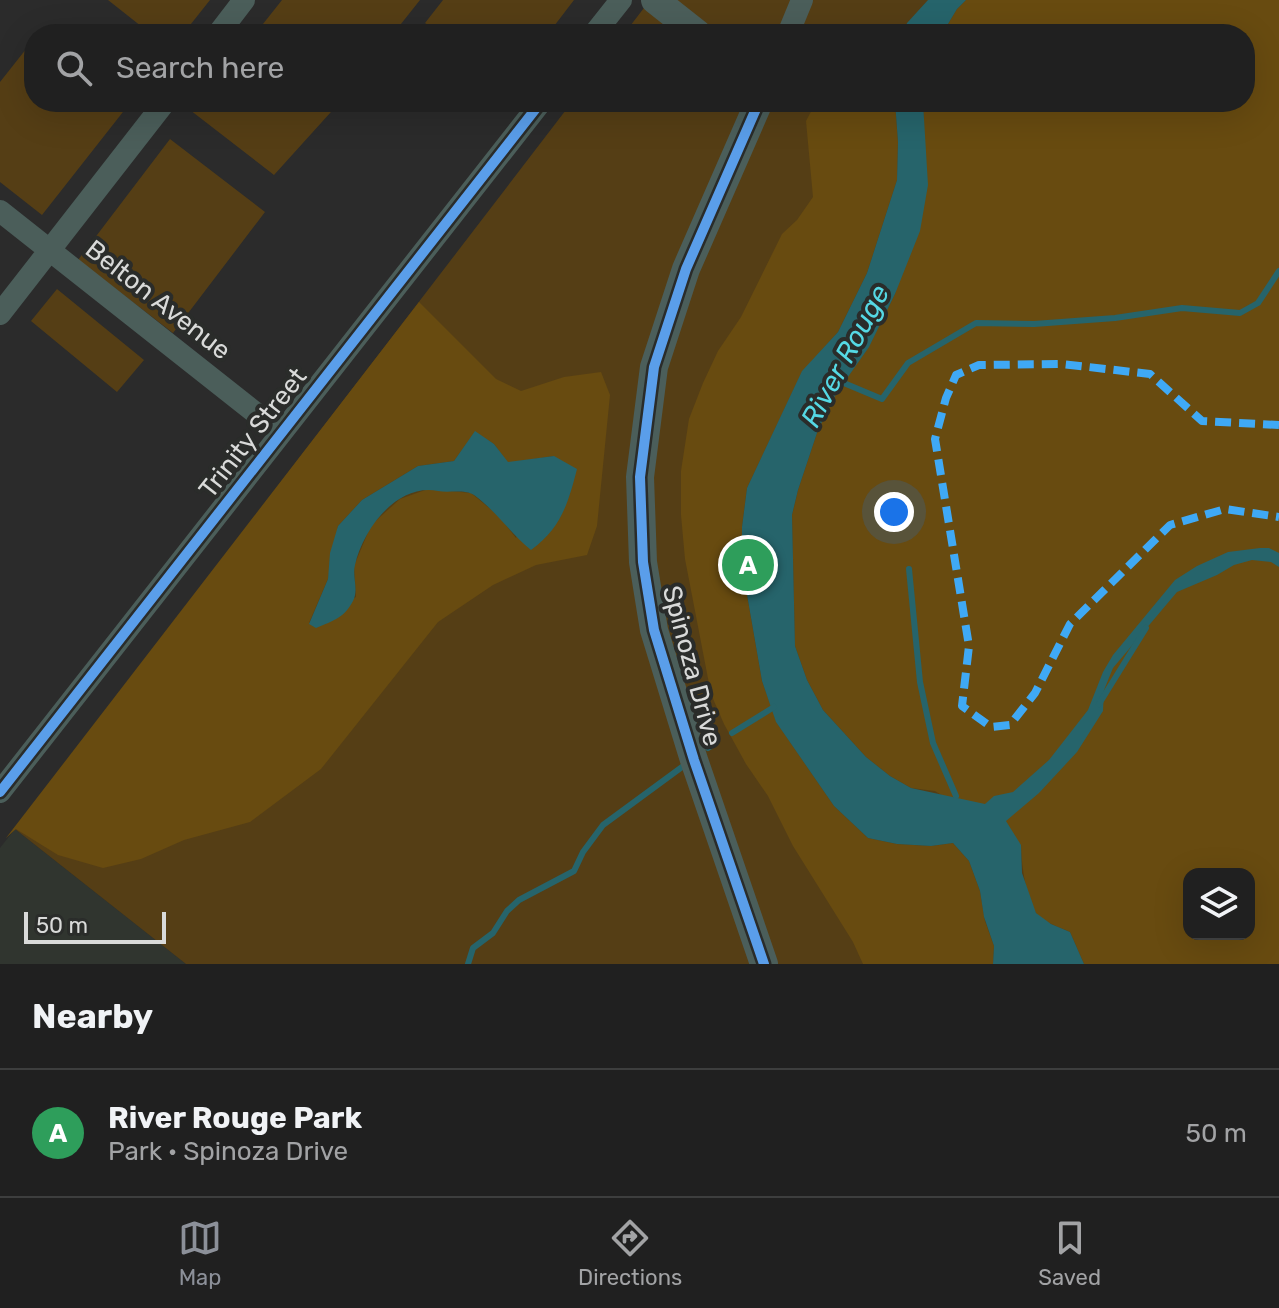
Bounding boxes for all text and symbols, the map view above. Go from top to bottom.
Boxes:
search box [24,24,1255,112]
icon: search [52,46,96,90]
text: Search here [116,50,284,86]
street label: Belton Avenue [79,234,237,366]
water label: River Rouge [794,279,896,433]
street label: Trinity Street [193,362,313,504]
your location [874,492,914,532]
pin: A [722,535,774,595]
street label: Spinoza Drive [656,582,728,750]
map controls [1183,868,1255,940]
button: layers [1183,868,1255,940]
scale bar [24,908,166,944]
text: 50 m [36,912,88,939]
text: Nearby [32,996,153,1037]
text: River Rouge Park [108,1100,362,1136]
text: A [49,1118,67,1149]
text: 50 m [1186,1118,1247,1149]
text: Park · Spinoza Drive [108,1136,348,1167]
tab: Map [178,1216,222,1291]
tab: Directions [578,1216,682,1291]
tab: Saved [1038,1216,1101,1291]

